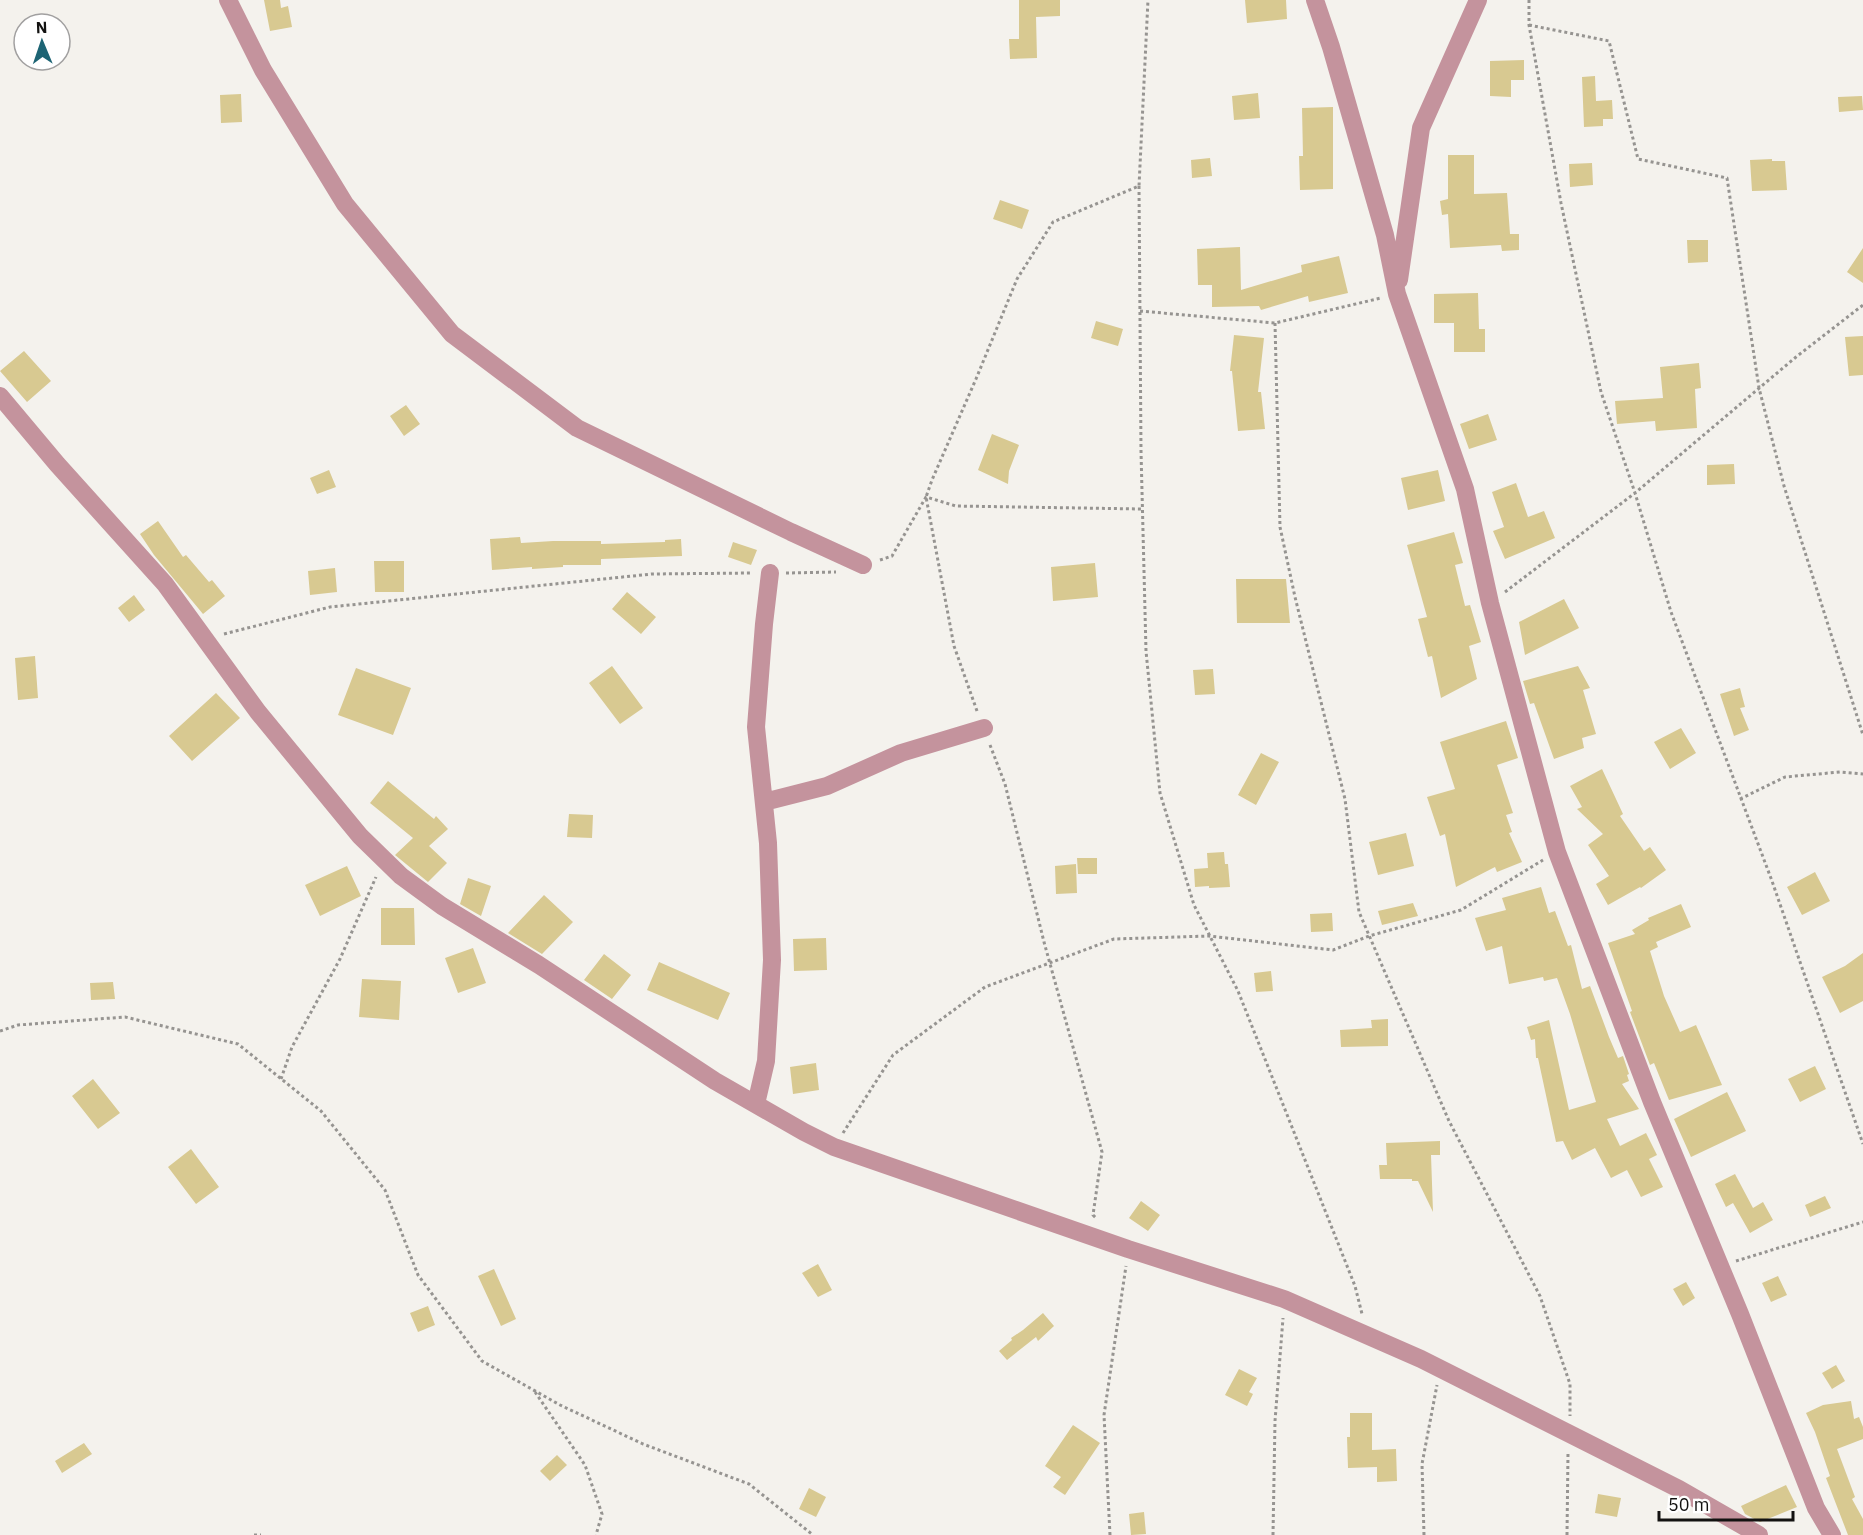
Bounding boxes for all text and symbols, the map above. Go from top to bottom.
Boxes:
north arrow [12,12,72,72]
text: N [35,17,48,37]
scale bar [1659,1484,1792,1522]
text: 50 m [1668,1493,1710,1516]

